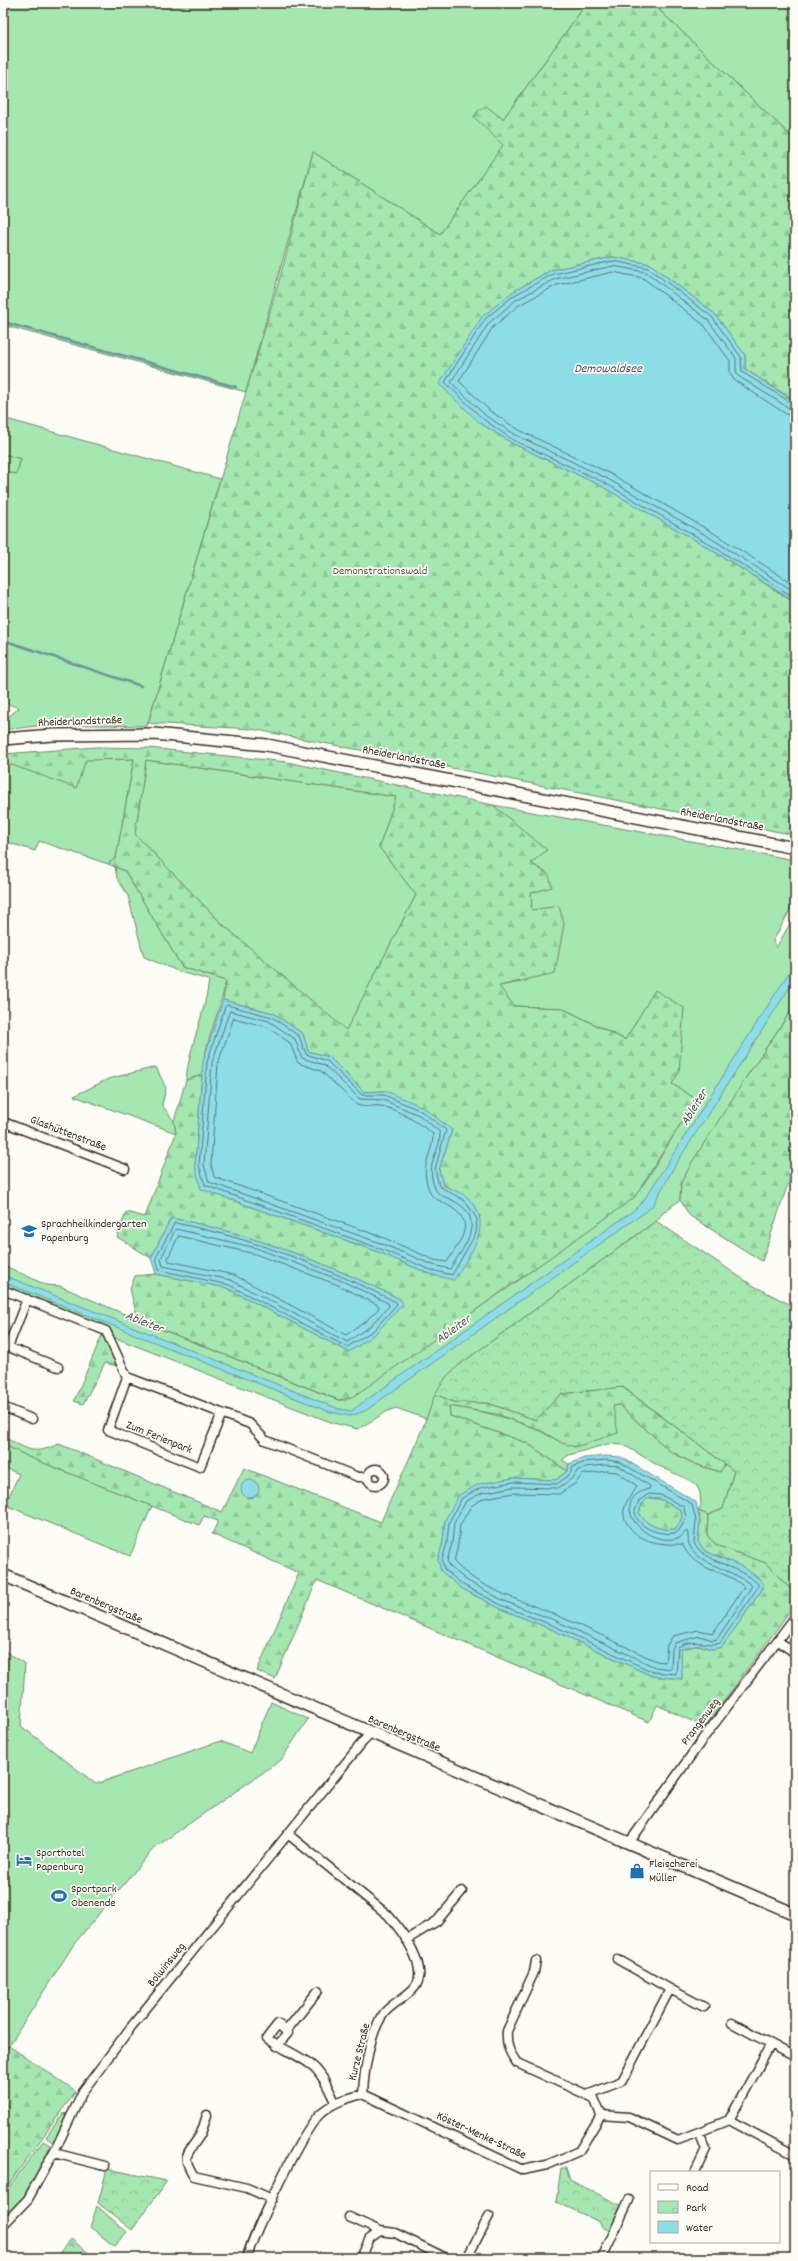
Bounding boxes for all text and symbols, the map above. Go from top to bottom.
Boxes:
water label: Demowaldsee [574,360,643,379]
park label: Demonstrationswald [333,563,427,580]
street label: Rheiderlandstraße [38,712,122,732]
street label: Rheiderlandstraße [361,742,447,774]
street label: Rheiderlandstraße [679,804,765,836]
water label: Ableiter [677,1084,715,1130]
street label: Glashüttenstraße [27,1112,109,1156]
place label: Sprachheilkindergarten Papenburg [41,1216,147,1247]
school or university icon: Sprachheilkindergarten Papenburg [20,1222,38,1240]
water label: Ableiter [122,1307,168,1340]
water label: Ableiter [433,1309,477,1349]
street label: Zum Ferienpark [123,1417,195,1459]
street label: Barenbergstraße [67,1583,145,1629]
street label: Prangenweg [678,1695,724,1749]
street label: Barenbergstraße [365,1711,443,1757]
place label: Sporthotel Papenburg [36,1845,85,1876]
hotel icon: Sporthotel Papenburg [15,1851,33,1869]
place label: Fleischerei Müller [649,1856,697,1887]
shop icon: Fleischerei Müller [628,1862,646,1880]
place label: Sportpark Obenende [71,1881,117,1912]
sports icon: Sportpark Obenende [50,1887,68,1905]
street label: Bolwinsweg [144,1939,190,1991]
street label: Kurze Straße [345,2022,375,2082]
street label: Köster-Menke-Straße [433,2108,529,2164]
legend [650,2171,780,2243]
text: Road [686,2180,708,2197]
text: Park [686,2200,707,2217]
text: Water [686,2220,713,2237]

